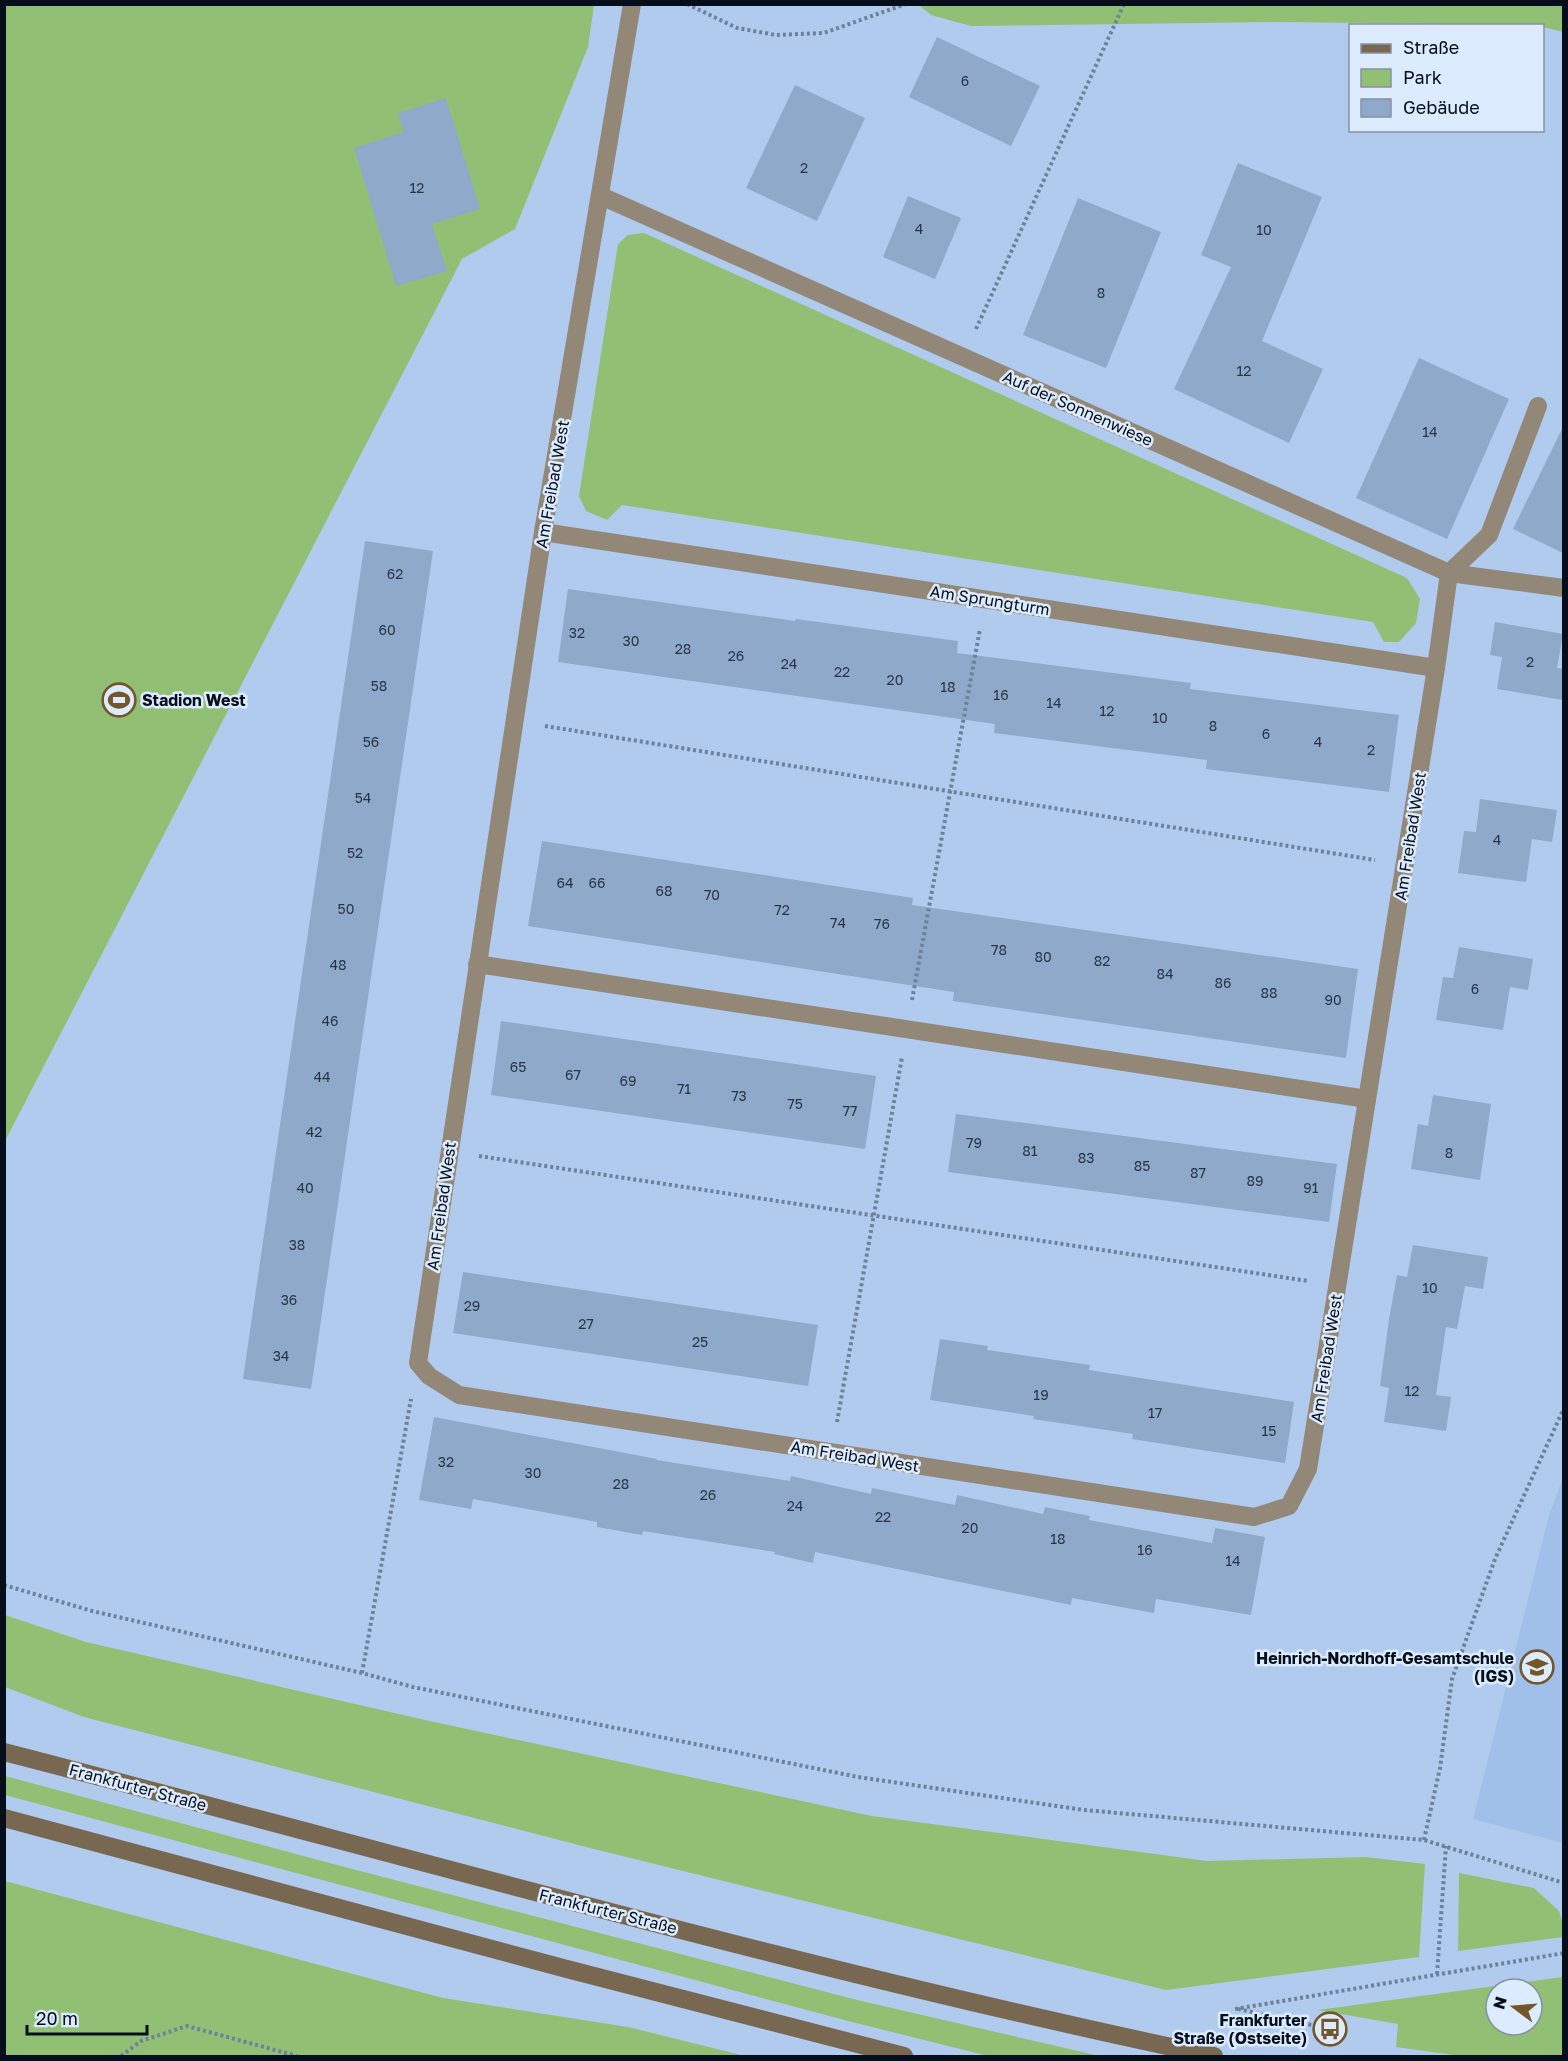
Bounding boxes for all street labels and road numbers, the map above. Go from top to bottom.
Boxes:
street label: Auf der Sonnenwiese [1000,366,1156,450]
street label: Am Freibad West [531,418,573,550]
street label: Am Sprungturm [929,581,1051,619]
street label: Am Freibad West [1390,770,1430,902]
street label: Am Freibad West [422,1140,460,1272]
street label: Am Freibad West [1306,1292,1346,1424]
street label: Am Freibad West [789,1436,921,1476]
street label: Frankfurter Straße [67,1759,209,1815]
street label: Frankfurter Straße [537,1884,679,1938]

